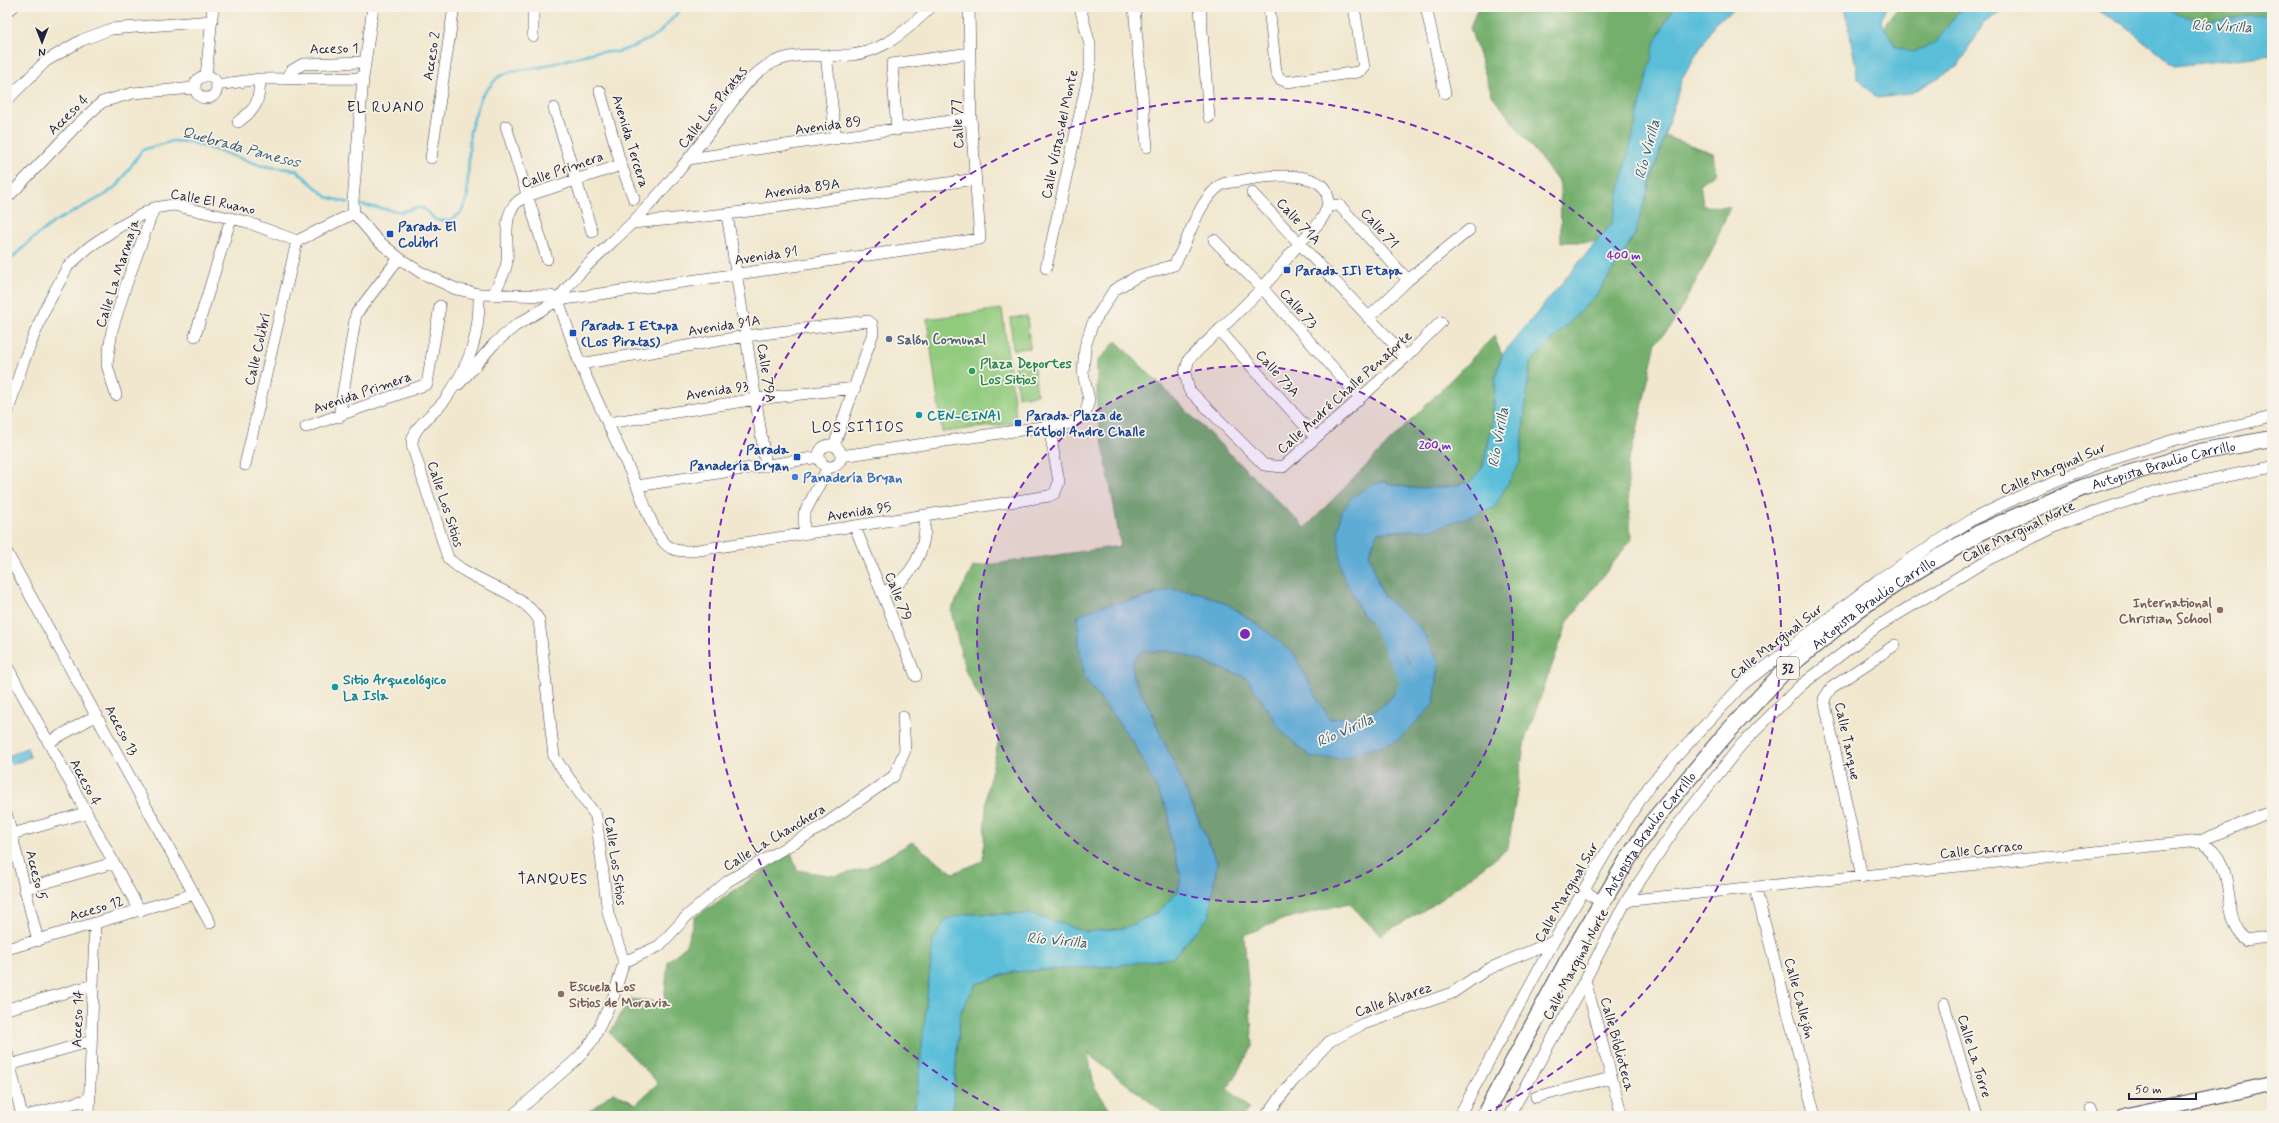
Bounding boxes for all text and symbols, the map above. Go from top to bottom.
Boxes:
water label: Río Virilla [2191,16,2253,38]
north arrow [22,22,62,62]
street label: Acceso 2 [419,30,445,82]
street label: Acceso 1 [310,40,358,58]
text: N [38,44,46,58]
street label: Calle Los Piratas [674,62,752,153]
street label: Calle Vistas del Monte [1037,68,1082,200]
street label: Acceso 4 [44,91,93,139]
street label: Avenida Tercera [607,93,653,190]
district label: EL RUANO [347,98,425,118]
street label: Calle 77 [948,99,968,149]
street label: Avenida 89 [794,112,863,140]
water label: Río Virilla [1630,117,1666,181]
water label: Quebrada Panesos [179,123,303,174]
street label: Calle Primera [519,147,606,192]
street label: Avenida 89A [763,175,841,203]
street label: Calle El Ruano [169,185,257,219]
street label: Calle 71A [1272,194,1324,249]
street label: Calle 71 [1356,205,1402,253]
street label: Calle La Marmaja [92,216,144,330]
place label: Parada El Colibrí [398,218,456,252]
marker: Parada El Colibrí [385,229,395,239]
street label: Avenida 91 [733,243,799,269]
text: 400 m [1607,248,1641,264]
place label: Parada III Etapa [1295,262,1403,280]
marker: Parada III Etapa [1282,265,1292,275]
street label: Calle 73 [1275,285,1321,333]
street label: Calle Colibrí [241,311,275,387]
street label: Avenida 91A [687,311,762,341]
place label: Parada I Etapa (Los Piratas) [581,317,679,351]
street label: Calle André Challe Penaforte [1273,327,1417,460]
marker: Parada I Etapa (Los Piratas) [568,328,578,338]
place label: Salón Comunal [897,331,986,349]
marker: Salón Comunal [884,334,894,344]
street label: Calle 79A [752,342,780,404]
street label: Calle 73A [1251,346,1303,401]
place label: Plaza Deportes Los Sitios [980,355,1072,389]
marker: Plaza Deportes Los Sitios [967,366,977,376]
street label: Avenida Primera [311,368,414,418]
street label: Avenida 93 [684,377,750,405]
water label: Río Virilla [1484,405,1514,469]
place label: CEN-CINAI [927,407,1001,425]
place label: Parada Plaza de Fútbol Andre Challe [1026,407,1145,441]
marker: CEN-CINAI [914,410,924,420]
district label: LOS SITIOS [812,418,904,438]
marker: Parada Plaza de Fútbol Andre Challe [1013,418,1023,428]
text: 200 m [1419,438,1452,454]
street label: Calle Marginal Sur [1998,438,2110,500]
street label: Autopista Braulio Carrillo [2090,438,2237,494]
place label: Parada Panadería Bryan [690,441,790,475]
marker: Parada Panadería Bryan [792,452,802,462]
street label: Calle Los Sitios [423,459,467,550]
place label: Panadería Bryan [803,469,902,487]
marker: Panadería Bryan [790,472,800,482]
street label: Calle Marginal Norte [1959,497,2078,568]
street label: Avenida 95 [826,498,893,526]
street label: Autopista Braulio Carrillo [1808,553,1939,654]
street label: Calle 79 [880,569,916,623]
place label: International Christian School [2119,594,2213,628]
street label: Calle Marginal Sur [1726,600,1828,685]
marker: International Christian School [2215,605,2225,615]
centre of rings [1238,627,1252,641]
road number: 32 [1777,657,1799,679]
place label: Sitio Arqueológico La Isla [343,671,446,705]
marker: Sitio Arqueológico La Isla [330,682,340,692]
street label: Calle Tanque [1830,701,1864,782]
street label: Acceso 13 [100,702,142,759]
water label: Río Virilla [1313,709,1378,752]
street label: Acceso 4 [65,756,105,809]
street label: Autopista Braulio Carrillo [1600,768,1701,899]
street label: Calle La Chanchera [720,800,829,876]
street label: Calle Los Sitios [600,816,630,907]
street label: Calle Carraco [1939,837,2024,863]
street label: Calle Marginal Sur [1531,839,1604,947]
street label: Acceso 5 [21,848,51,902]
district label: TANQUES [518,870,588,890]
street label: Acceso 12 [67,892,126,926]
street label: Calle Marginal Norte [1539,906,1614,1024]
water label: Río Virilla [1026,928,1088,954]
street label: Calle Callejón [1780,956,1818,1041]
place label: Escuela Los Sitios de Moravia [569,978,670,1012]
street label: Calle Álvarez [1352,978,1434,1022]
marker: Escuela Los Sitios de Moravia [556,989,566,999]
street label: Acceso 14 [68,990,88,1048]
street label: Calle Biblioteca [1596,995,1638,1094]
street label: Calle La Torre [1953,1013,1995,1100]
scale bar [2129,1075,2196,1101]
text: 50 m [2135,1082,2162,1098]

